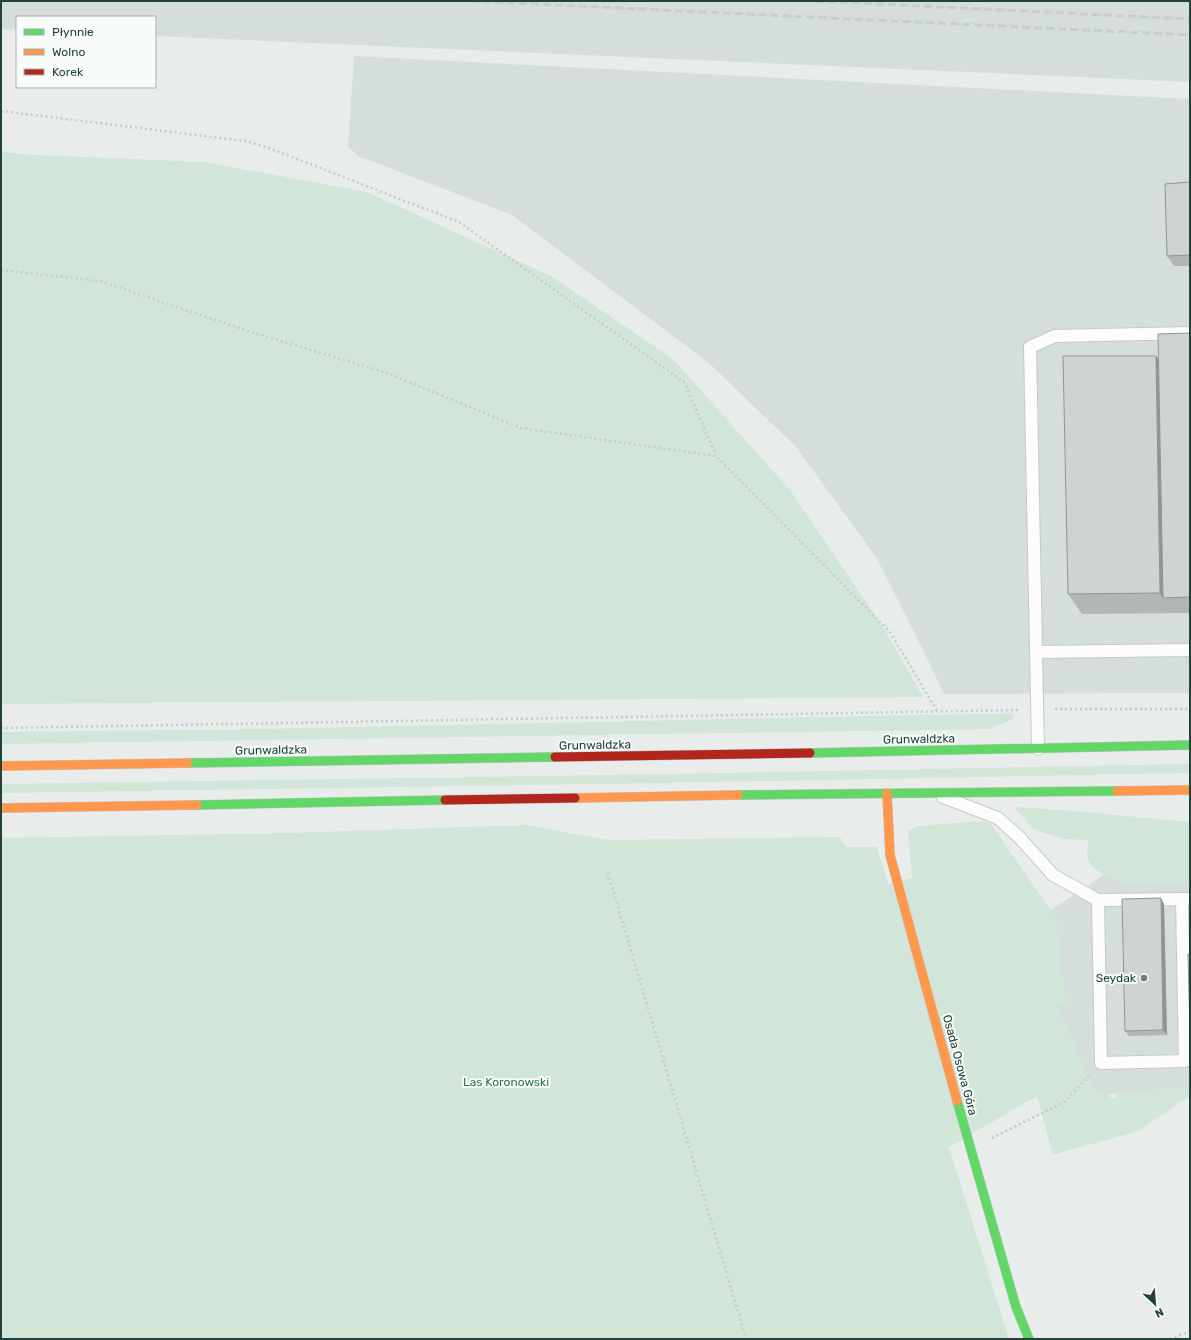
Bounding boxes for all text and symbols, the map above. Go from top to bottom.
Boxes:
legend [16,16,156,88]
text: Płynnie [52,25,94,39]
text: Wolno [52,45,85,59]
text: Korek [52,65,84,79]
street label: Grunwaldzka [883,731,955,747]
street label: Grunwaldzka [559,737,631,753]
street label: Grunwaldzka [235,742,307,758]
place label: Seydak [1096,971,1137,985]
marker: Seydak [1139,973,1149,983]
street label: Osada Osowa Góra [940,1013,980,1117]
park label: Las Koronowski [463,1075,549,1089]
north arrow [1135,1284,1175,1324]
text: N [1153,1305,1166,1320]

